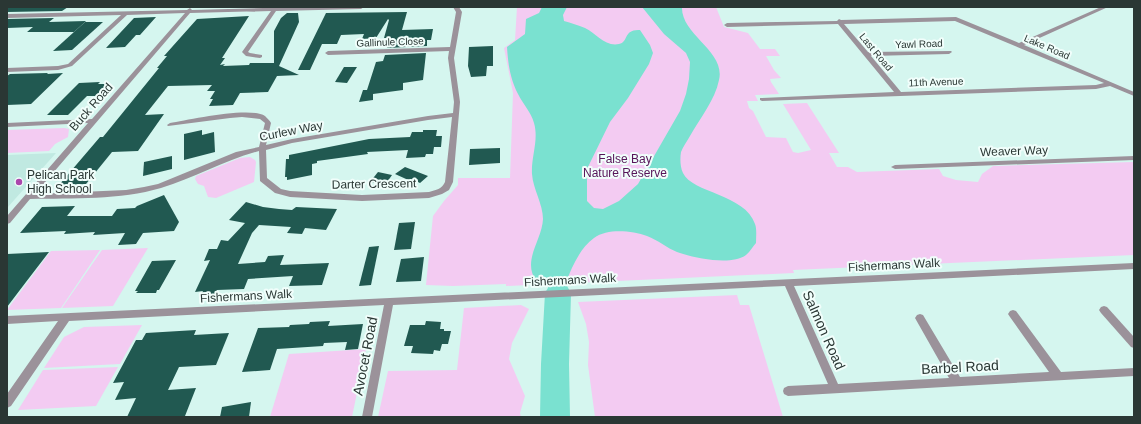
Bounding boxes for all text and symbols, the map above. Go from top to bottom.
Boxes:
street label: Last Road [857,31,895,73]
street label: Lake Road [1023,32,1071,62]
street label: Gallinule Close [356,35,424,49]
street label: Yawl Road [895,38,943,50]
street label: 11th Avenue [908,76,964,88]
street label: Buck Road [66,80,116,134]
street label: Curlew Way [258,118,324,144]
street label: Weaver Way [980,143,1048,159]
park label: False Bay Nature Reserve [583,152,667,180]
place label: Pelican Park High School [27,168,95,196]
street label: Darter Crescent [332,176,417,192]
marker: Pelican Park High School [14,177,24,187]
street label: Fishermans Walk [848,256,941,274]
street label: Fishermans Walk [524,271,617,289]
street label: Fishermans Walk [200,287,293,305]
street label: Salmon Road [799,288,849,372]
street label: Avocet Road [350,315,380,397]
street label: Barbel Road [921,357,999,377]

